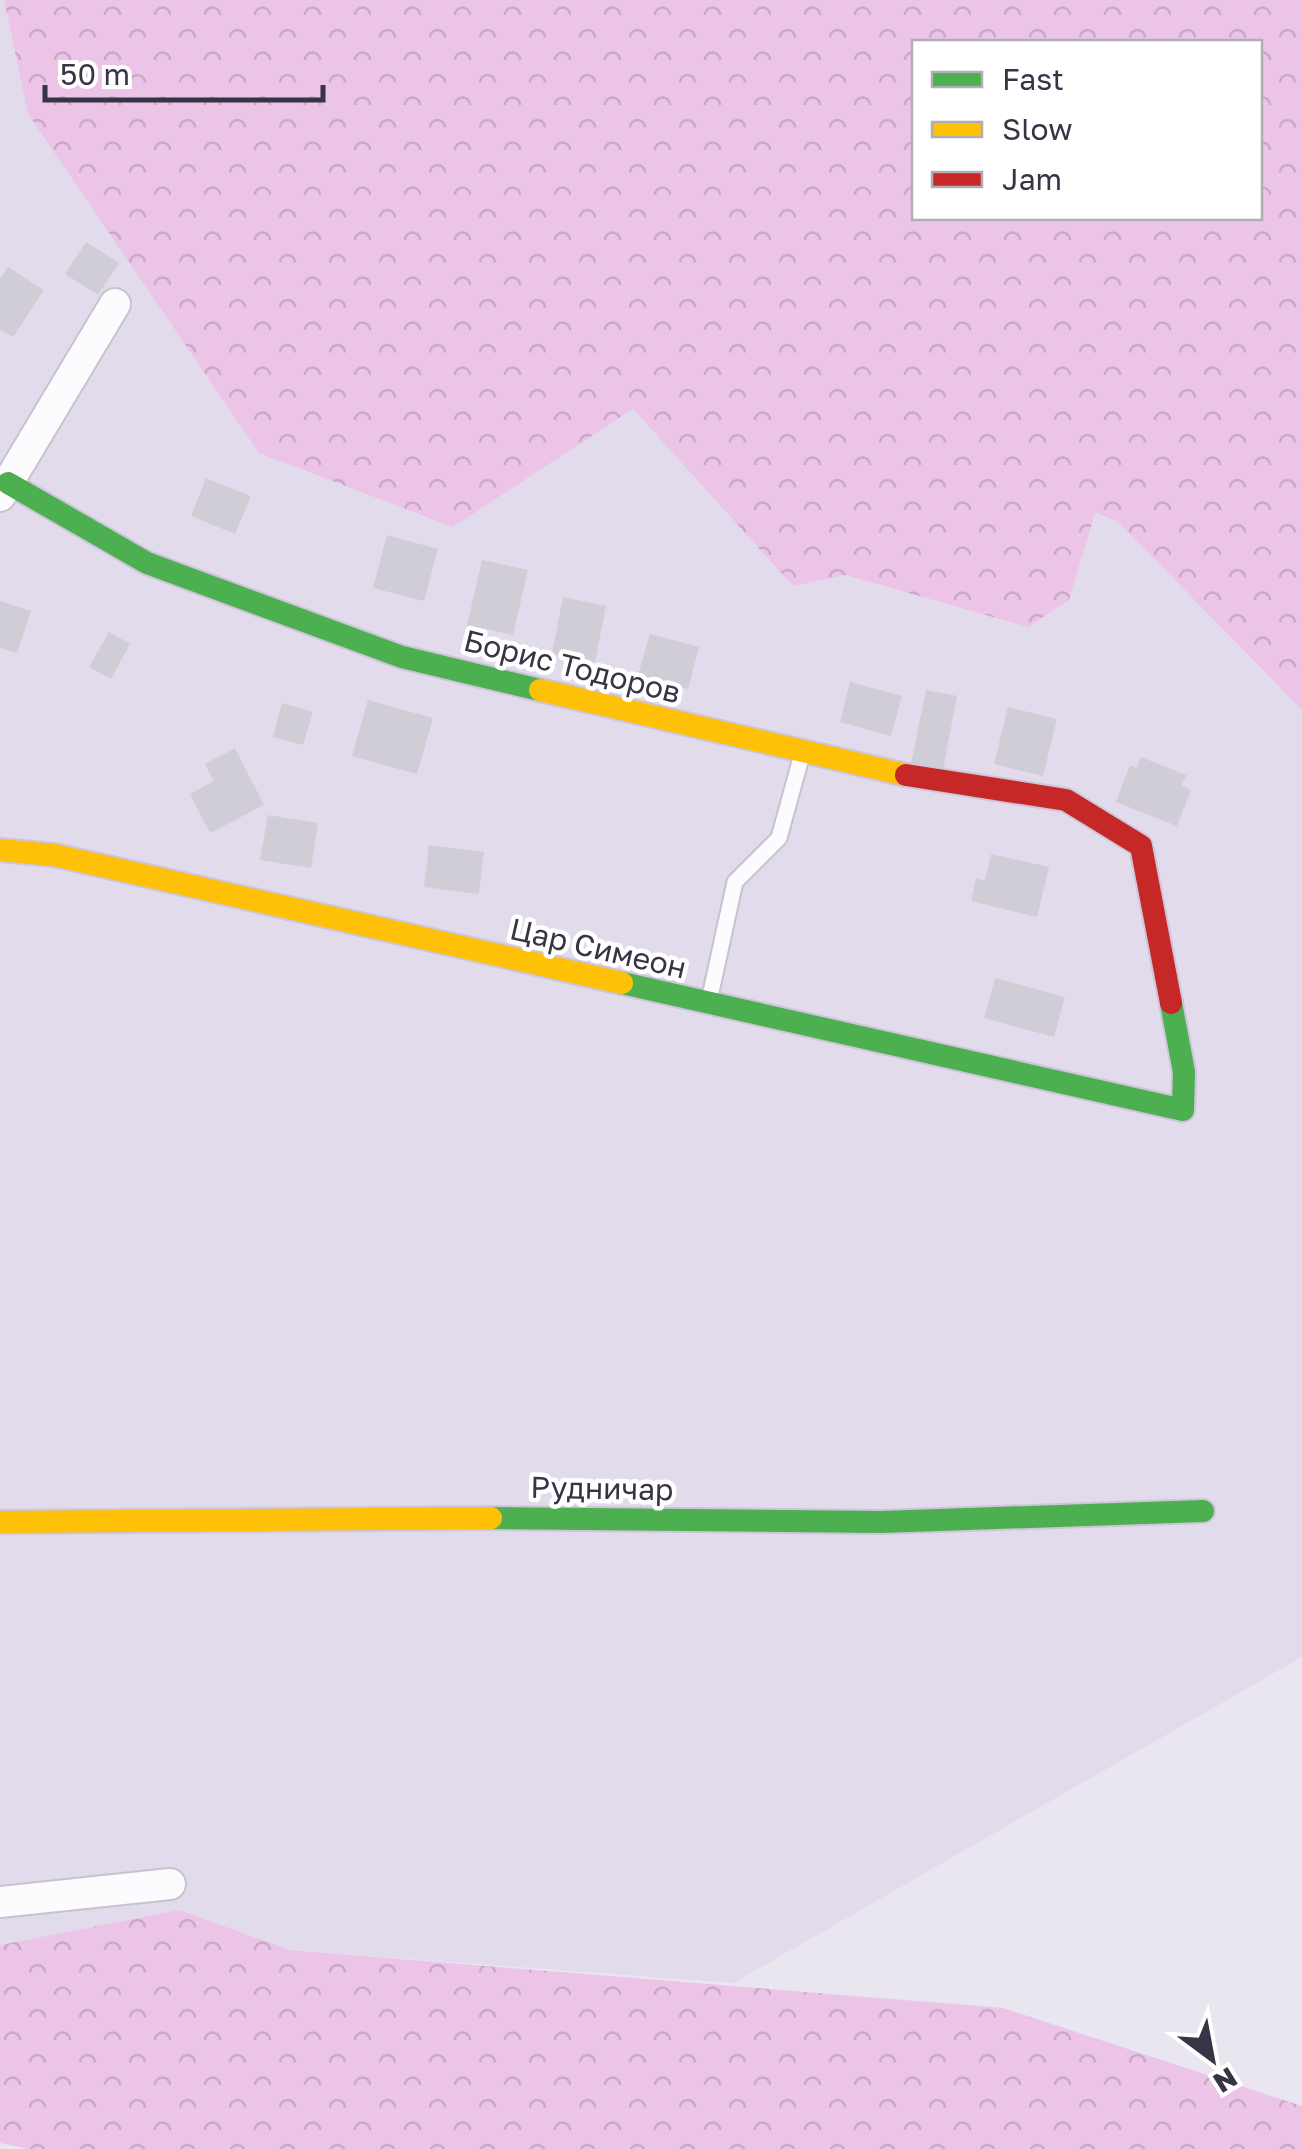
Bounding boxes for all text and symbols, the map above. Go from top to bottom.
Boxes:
scale bar [45,40,322,102]
legend [912,40,1262,220]
text: 50 m [60,56,130,92]
text: Fast [1002,61,1064,97]
text: Slow [1002,111,1073,147]
text: Jam [1002,161,1062,197]
street label: Борис Тодоров [460,622,684,710]
street label: Цар Симеон [507,910,690,986]
street label: Рудничар [530,1469,674,1507]
north arrow [1162,2009,1262,2109]
text: N [1208,2061,1243,2100]

